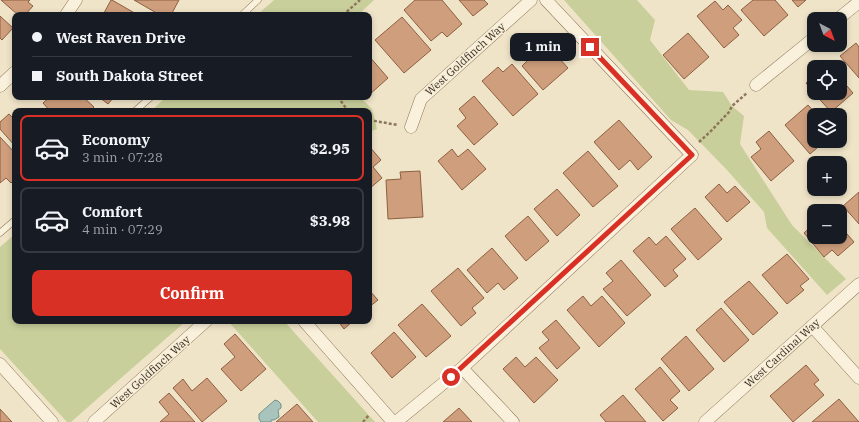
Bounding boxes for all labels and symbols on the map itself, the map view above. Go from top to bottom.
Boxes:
north arrow [807,12,847,52]
street label: West Goldfinch Way [422,19,508,99]
callout: 1 min [510,33,576,61]
route end [581,38,599,56]
street label: West Cardinal Way [741,315,823,390]
street label: West Goldfinch Way [107,332,193,412]
route start [442,368,460,386]

